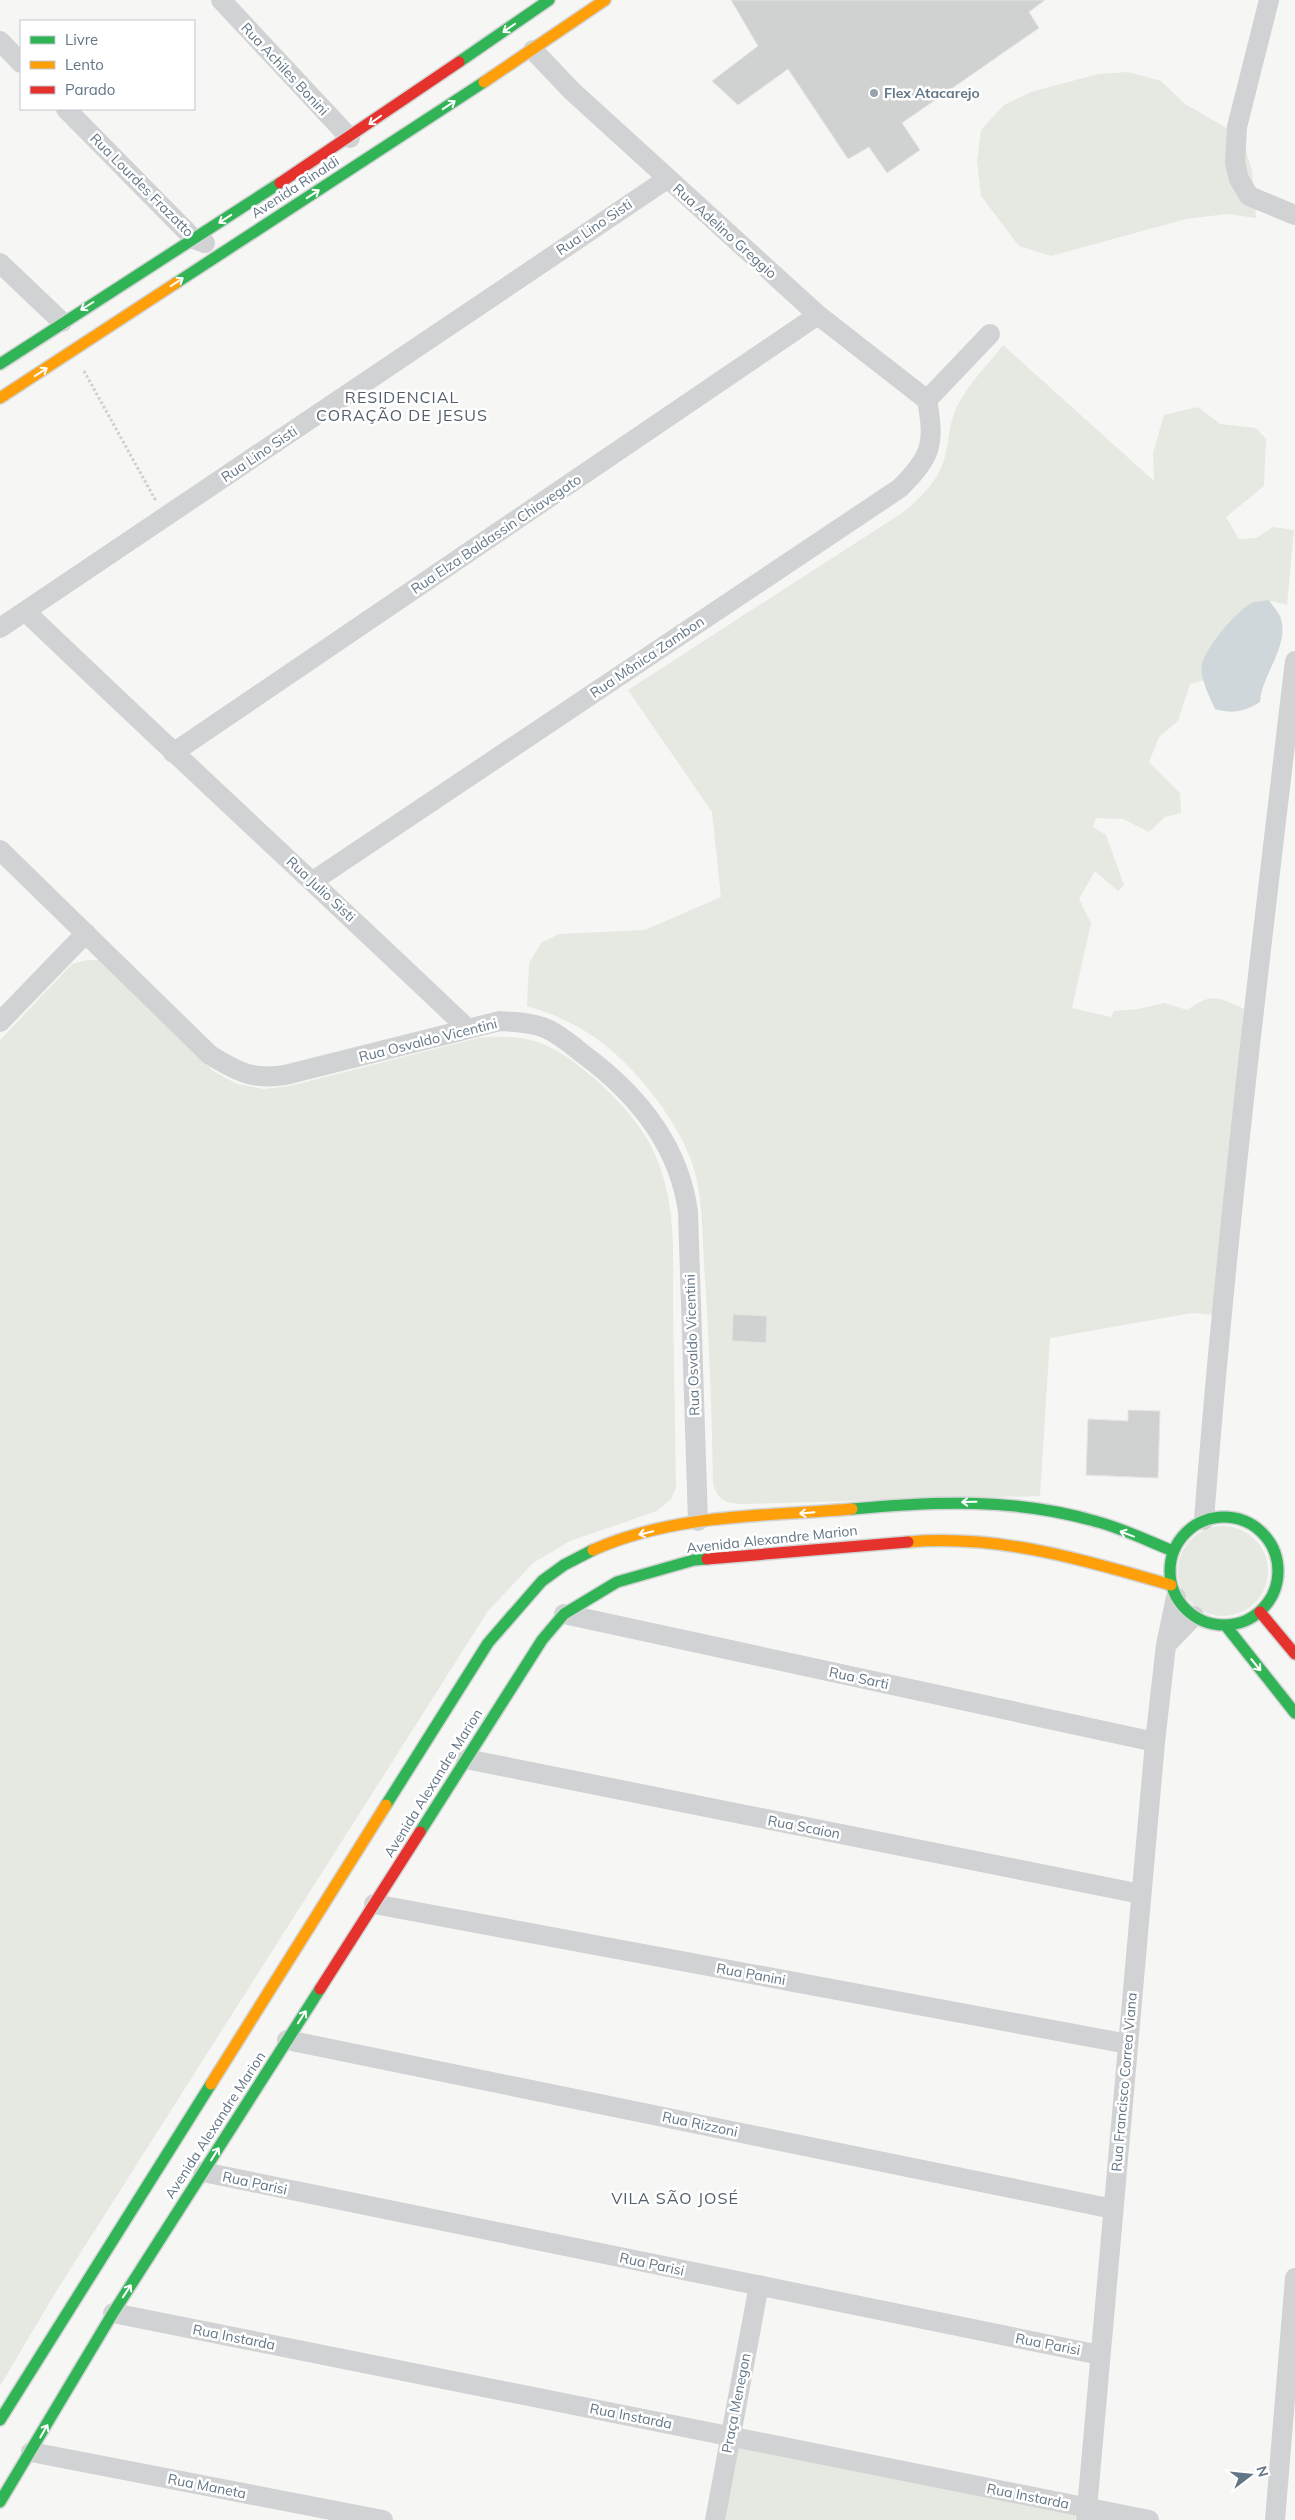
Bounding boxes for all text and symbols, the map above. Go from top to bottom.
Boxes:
street label: Rua Achiles Bonini [237,19,333,119]
legend [20,20,195,110]
one-way arrow [502,23,516,33]
text: Livre [65,30,98,49]
text: Lento [65,55,104,74]
text: Parado [65,80,115,99]
place label: Flex Atacarejo [884,84,980,102]
marker: Flex Atacarejo [868,87,880,99]
one-way arrow [441,100,455,110]
one-way arrow [368,115,382,125]
street label: Rua Lourdes Frazatto [86,129,198,241]
street label: Avenida Rinaldi [248,152,342,222]
street label: Rua Adelino Greggio [669,180,781,282]
one-way arrow [305,188,319,198]
street label: Rua Lino Sisti [553,195,635,259]
one-way arrow [218,214,232,224]
one-way arrow [169,277,183,287]
one-way arrow [81,301,95,311]
one-way arrow [33,366,47,376]
district label: RESIDENCIAL CORAÇÃO DE JESUS [316,387,488,425]
street label: Rua Lino Sisti [218,422,300,486]
street label: Rua Elza Baldassin Chiavegato [407,470,585,598]
street label: Rua Mônica Zambon [587,612,707,702]
street label: Rua Julio Sisti [283,852,359,926]
street label: Rua Osvaldo Vicentini [357,1014,499,1066]
street label: Rua Osvaldo Vicentini [681,1274,703,1416]
one-way arrow [961,1497,978,1507]
one-way arrow [799,1508,815,1517]
street label: Avenida Alexandre Marion [686,1521,858,1557]
one-way arrow [1120,1528,1135,1538]
one-way arrow [639,1529,655,1538]
one-way arrow [1250,1658,1261,1671]
street label: Rua Sarti [827,1663,891,1693]
street label: Avenida Alexandre Marion [380,1705,486,1861]
street label: Rua Scaion [766,1811,842,1843]
street label: Rua Panini [715,1959,787,1989]
street label: Rua Francisco Correa Viana [1107,1992,1141,2172]
one-way arrow [297,2010,307,2024]
street label: Avenida Alexandre Marion [161,2048,269,2202]
street label: Rua Rizzoni [661,2107,739,2141]
one-way arrow [209,2147,220,2161]
street label: Rua Parisi [221,2167,289,2199]
district label: VILA SÃO JOSÉ [611,2188,739,2208]
street label: Rua Parisi [618,2248,686,2280]
one-way arrow [122,2284,132,2298]
street label: Rua Instarda [191,2320,277,2354]
street label: Rua Parisi [1014,2329,1082,2359]
street label: Praça Menegon [717,2352,755,2454]
street label: Rua Instarda [588,2399,674,2433]
one-way arrow [40,2424,50,2438]
north arrow [1225,2450,1275,2500]
text: N [1252,2464,1273,2479]
street label: Rua Maneta [166,2470,248,2502]
street label: Rua Instarda [985,2479,1071,2513]

